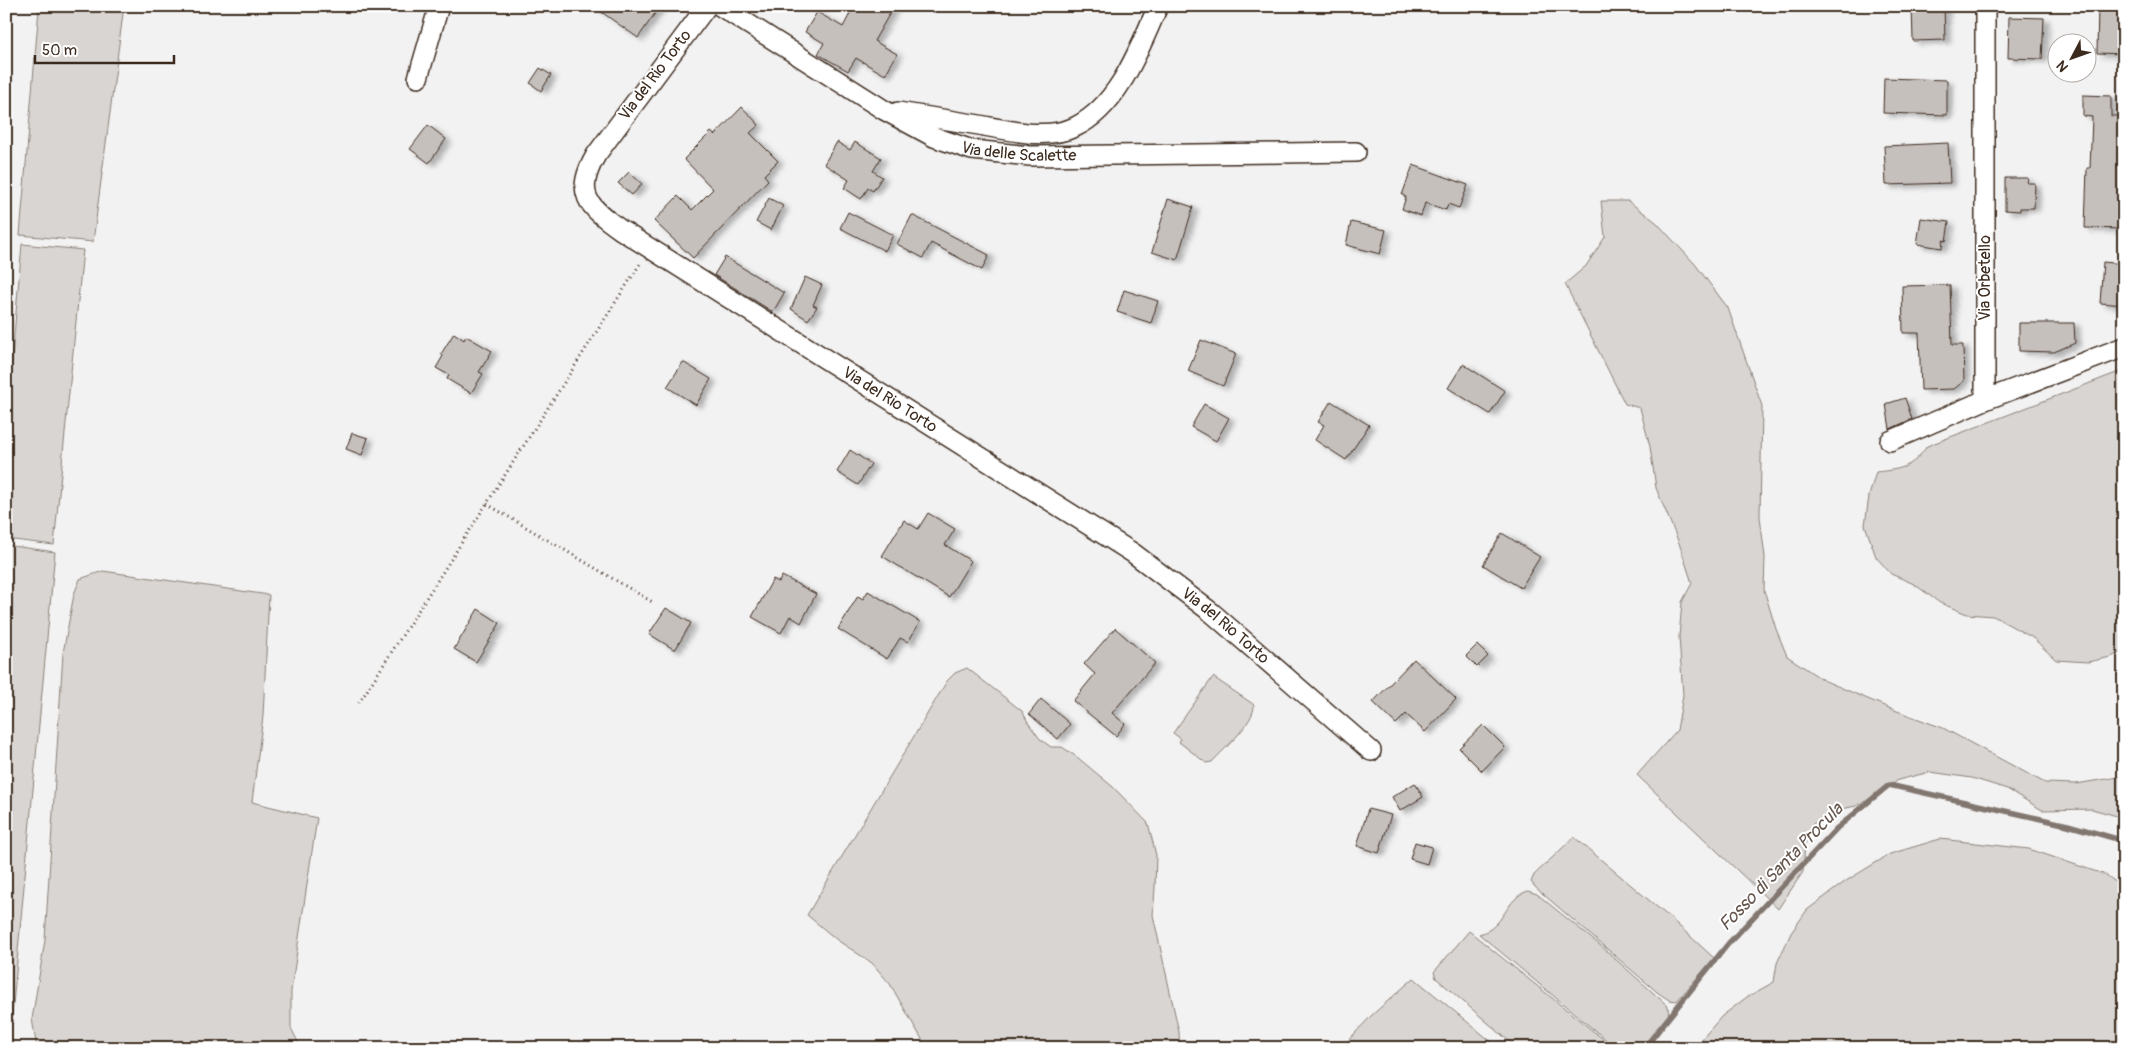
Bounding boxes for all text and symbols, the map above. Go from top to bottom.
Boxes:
street label: Via del Rio Torto [614,25,696,124]
scale bar [35,32,174,64]
north arrow [2048,32,2098,82]
text: 50 m [42,41,77,60]
text: N [2053,57,2072,75]
street label: Via delle Scalette [958,137,1077,166]
street label: Via Orbetello [1975,235,1995,321]
street label: Via del Rio Torto [839,362,941,437]
street label: Via del Rio Torto [1178,583,1274,668]
water label: Fosso di Santa Procula [1714,797,1849,936]

